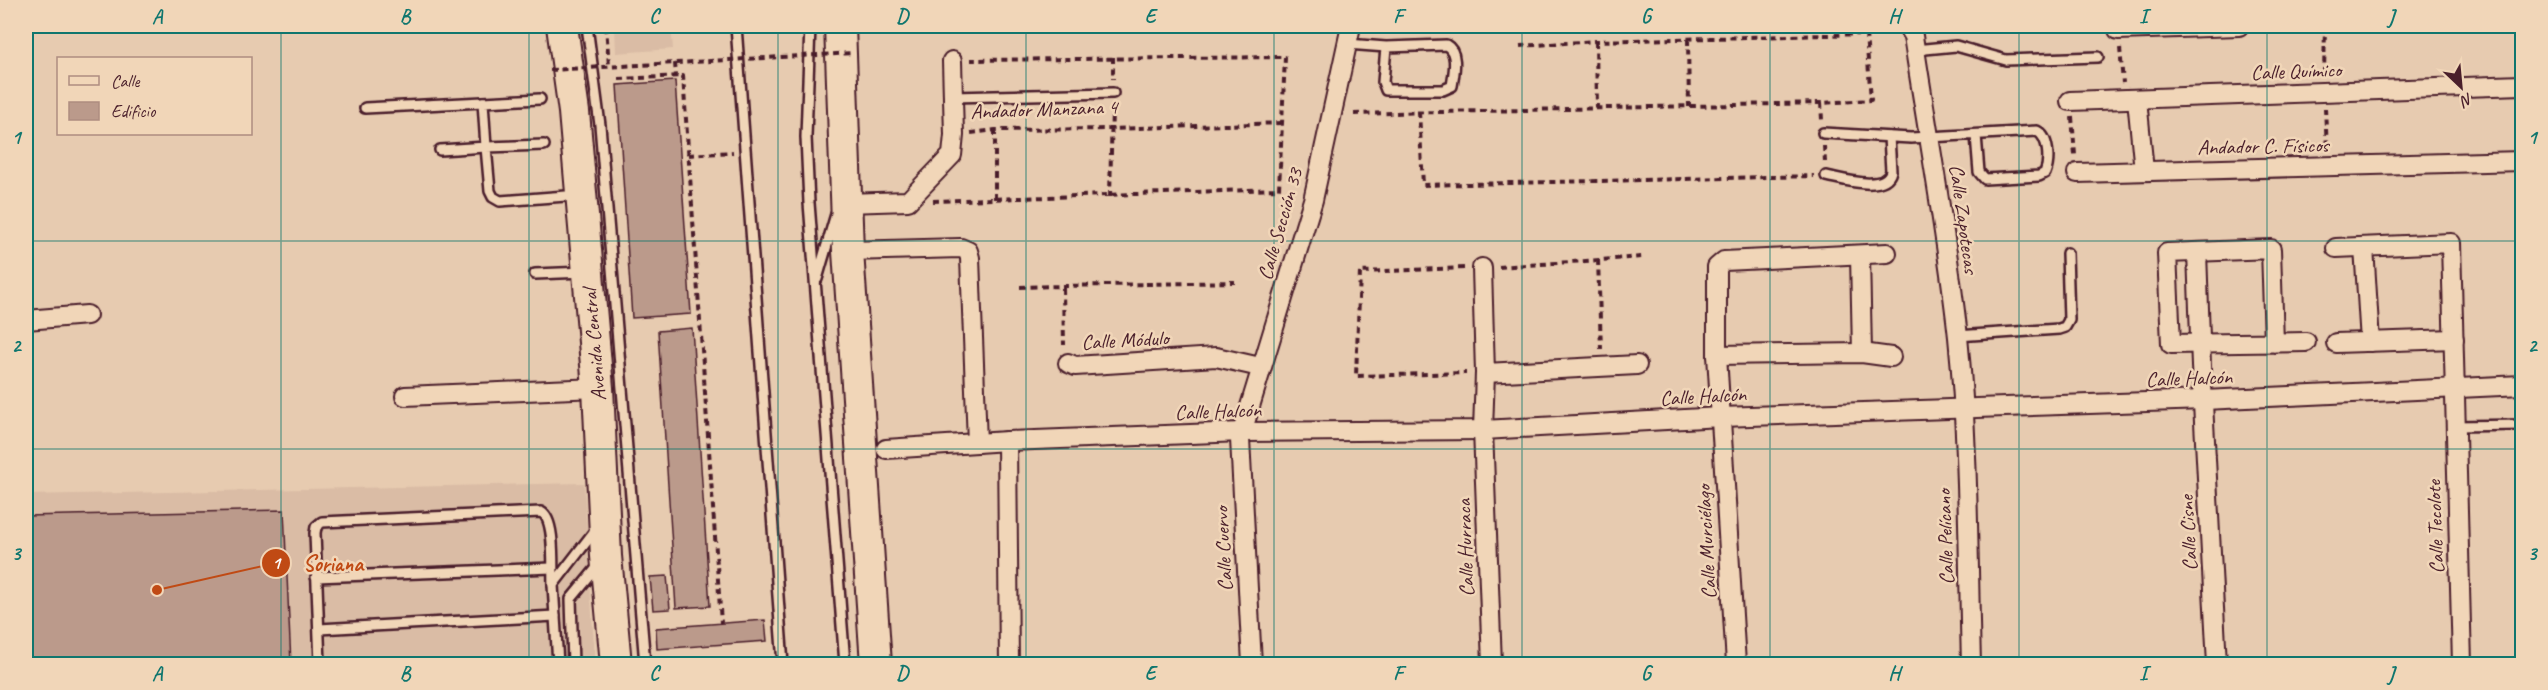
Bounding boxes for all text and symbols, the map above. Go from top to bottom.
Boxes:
text: A [152,4,164,29]
text: B [400,4,412,29]
text: C [649,4,661,29]
text: D [896,4,910,29]
text: E [1145,4,1159,29]
text: F [1393,4,1407,29]
text: G [1641,4,1654,29]
text: H [1888,4,1903,29]
text: I [2139,4,2152,29]
text: J [2386,4,2398,29]
street label: Calle Químico [2250,56,2344,86]
legend [57,57,252,135]
north arrow [2431,57,2491,117]
text: Calle [111,70,140,92]
text: N [2456,88,2476,112]
street label: Andador Manzana 4 [970,93,1120,125]
text: Edificio [111,100,157,122]
text: 1 [12,125,23,150]
text: 1 [2528,125,2539,150]
street label: Andador C. Físicos [2197,132,2331,160]
street label: Calle Zapotecas [1943,163,1985,277]
street label: Calle Sección 33 [1252,164,1309,283]
street label: Avenida Central [576,285,612,402]
street label: Calle Módulo [1081,325,1172,355]
text: 2 [12,333,23,358]
text: 2 [2528,333,2539,358]
street label: Calle Halcón [2145,363,2233,393]
street label: Calle Halcón [1659,381,1747,411]
street label: Calle Halcón [1174,396,1262,426]
street label: Calle Tecolote [2420,479,2450,574]
street label: Calle Murciélago [1690,482,1722,600]
street label: Calle Pelícano [1930,486,1960,585]
street label: Calle Cisne [2173,492,2203,571]
street label: Calle Hurraca [1450,497,1480,597]
street label: Calle Cuervo [1208,503,1238,592]
text: 3 [12,541,23,566]
text: 3 [2528,541,2539,566]
callout: Soriana [261,543,375,583]
text: Soriana [303,550,365,578]
text: 1 [272,552,282,574]
text: A [152,661,164,686]
text: B [400,661,412,686]
text: C [649,661,661,686]
text: D [896,661,910,686]
text: E [1145,661,1159,686]
text: F [1393,661,1407,686]
text: G [1641,661,1654,686]
text: H [1888,661,1903,686]
text: I [2139,661,2152,686]
text: J [2386,661,2398,686]

